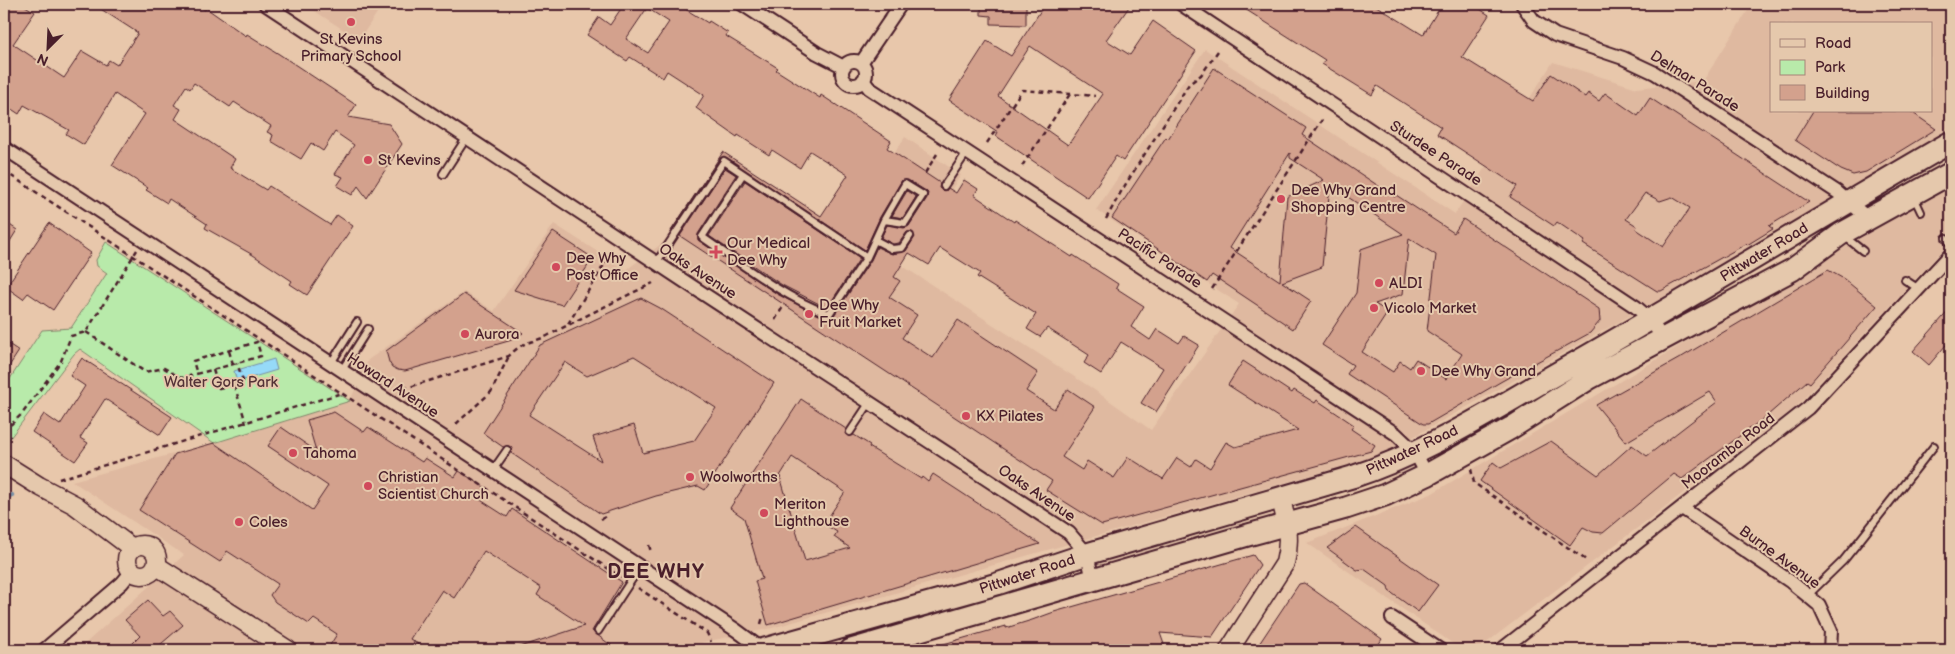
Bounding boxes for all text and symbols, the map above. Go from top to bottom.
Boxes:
marker: St Kevins Primary School [345,16,357,28]
north arrow [22,22,72,72]
legend [1770,22,1932,112]
place label: St Kevins Primary School [301,30,401,66]
text: Road [1815,34,1851,53]
street label: Delmar Parade [1647,46,1743,116]
text: N [35,50,51,69]
text: Park [1815,58,1846,77]
text: Building [1815,84,1870,103]
street label: Sturdee Parade [1386,117,1485,190]
place label: St Kevins [378,151,441,170]
marker: St Kevins [362,154,374,166]
place label: Dee Why Grand Shopping Centre [1291,181,1406,217]
marker: Dee Why Grand Shopping Centre [1275,193,1287,205]
street label: Pittwater Road [1717,219,1812,286]
street label: Pacific Parade [1114,224,1205,293]
place label: Our Medical Dee Why [727,234,810,270]
street label: Oaks Avenue [655,239,740,304]
marker: Our Medical Dee Why [709,245,723,259]
place label: Dee Why Post Office [566,249,639,285]
marker: Dee Why Post Office [550,261,562,273]
place label: ALDI [1389,274,1423,293]
marker: ALDI [1373,277,1385,289]
place label: Dee Why Fruit Market [819,296,902,332]
place label: Vicolo Market [1384,299,1477,318]
marker: Vicolo Market [1368,302,1380,314]
marker: Dee Why Fruit Market [803,308,815,320]
place label: Aurora [475,325,520,344]
marker: Aurora [459,328,471,340]
street label: Howard Avenue [343,349,442,422]
place label: Dee Why Grand [1431,362,1536,381]
marker: Dee Why Grand [1415,365,1427,377]
park label: Walter Gors Park [164,373,279,392]
place label: KX Pilates [976,407,1044,426]
street label: Mooramba Road [1678,409,1779,494]
marker: KX Pilates [960,410,972,422]
street label: Pittwater Road [1363,421,1461,480]
place label: Tahoma [303,444,357,463]
marker: Tahoma [287,447,299,459]
street label: Oaks Avenue [995,461,1079,526]
place label: Christian Scientist Church [378,468,489,504]
place label: Woolworths [700,468,778,487]
marker: Woolworths [684,471,696,483]
marker: Christian Scientist Church [362,480,374,492]
place label: Meriton Lighthouse [774,495,849,531]
marker: Meriton Lighthouse [758,507,770,519]
place label: Coles [249,513,288,532]
marker: Coles [233,516,245,528]
street label: Burne Avenue [1735,522,1824,593]
street label: Pittwater Road [977,550,1077,599]
district label: DEE WHY [607,560,705,584]

